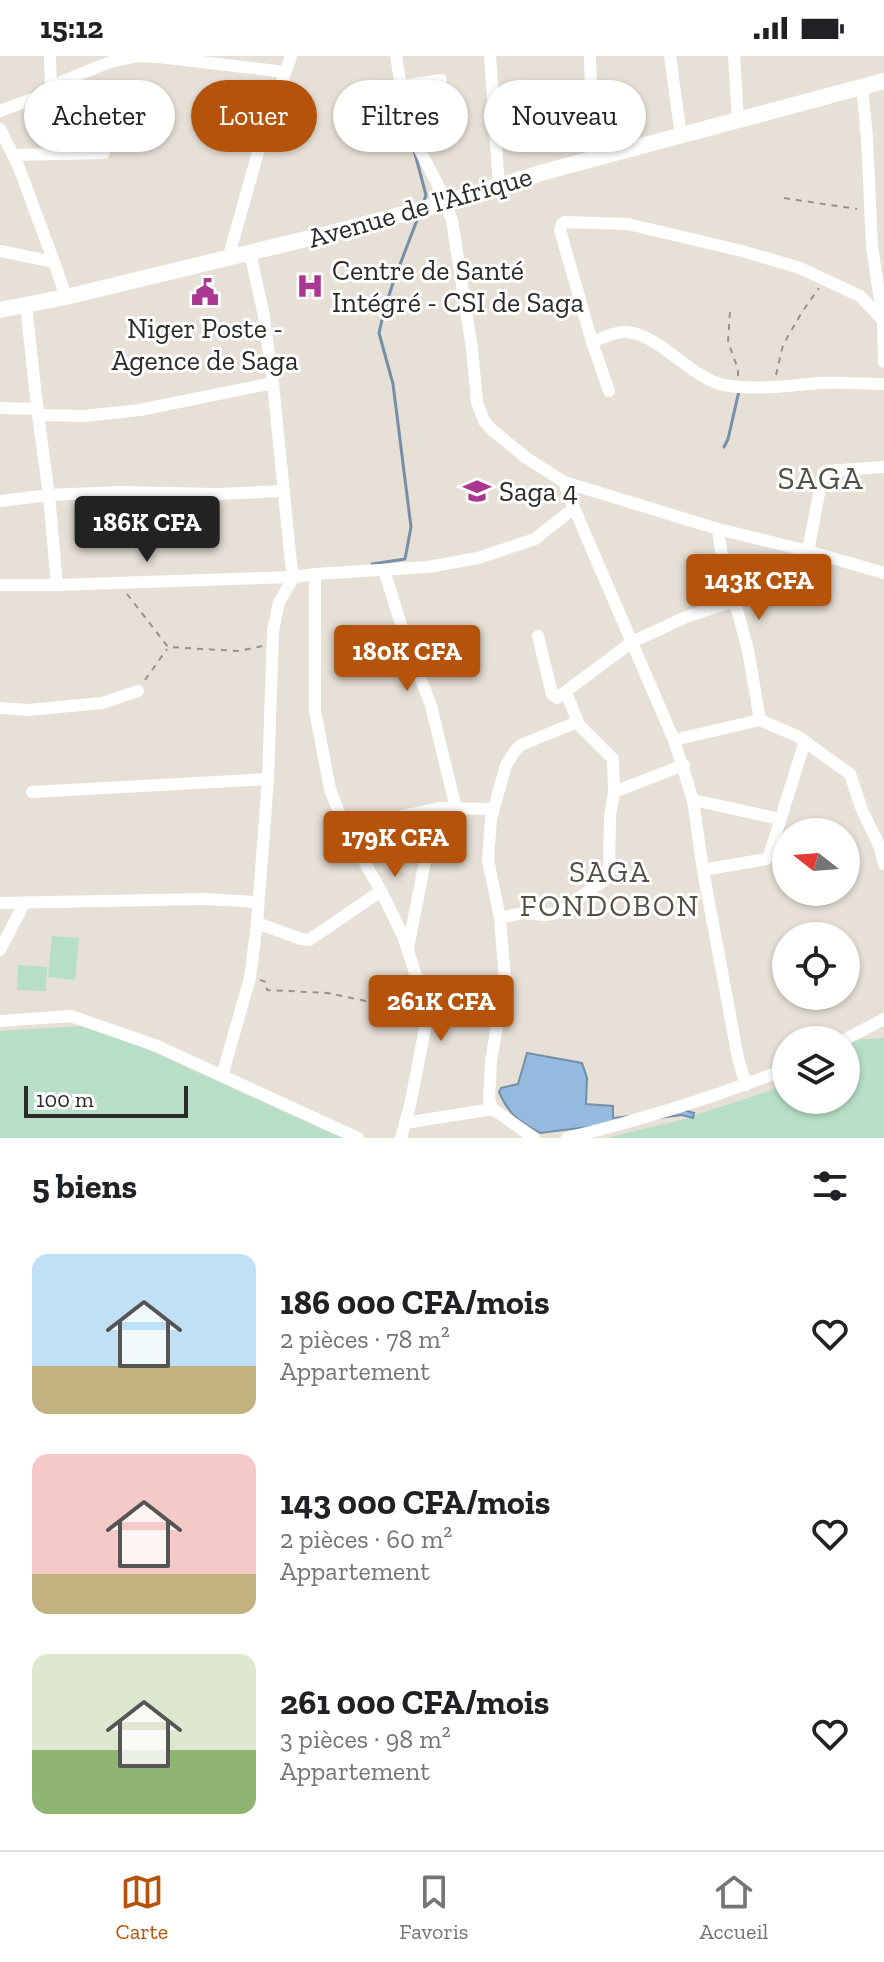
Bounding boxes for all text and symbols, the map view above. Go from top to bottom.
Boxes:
text: 15:12 [40,10,103,46]
chip: Acheter [24,80,175,152]
chip: Louer [191,80,317,152]
chip: Filtres [333,80,468,152]
chip: Nouveau [484,80,646,152]
street label: Avenue de l'Afrique [304,159,536,255]
place label: Centre de Santé Intégré - CSI de Saga [332,254,584,319]
hospital icon: Centre de Santé Intégré - CSI de Saga [295,271,325,301]
public building icon: Niger Poste - Agence de Saga [190,277,220,307]
place label: Niger Poste - Agence de Saga [112,312,299,377]
district label: SAGA [778,459,864,497]
place label: Saga 4 [499,475,578,508]
school or university icon: Saga 4 [462,476,492,506]
pin: 186K CFA [64,496,230,564]
text: 186K CFA [93,506,201,538]
pin: 143K CFA [676,554,842,622]
text: 143K CFA [704,564,814,596]
pin: 180K CFA [324,625,490,693]
text: 180K CFA [352,635,462,667]
pin: 179K CFA [312,811,478,879]
north arrow [772,818,860,906]
map controls [772,818,860,1114]
text: 179K CFA [341,821,449,853]
district label: SAGA FONDOBON [520,854,700,924]
button: locate [772,922,860,1010]
pin: 261K CFA [358,975,524,1043]
text: 261K CFA [387,985,495,1017]
button: layers [772,1026,860,1114]
scale bar [24,1082,188,1118]
text: 100 m [36,1086,94,1113]
icon: filters [808,1164,852,1208]
text: 5 biens [32,1166,137,1207]
text: 186 000 CFA/mois [280,1282,550,1323]
icon: home [96,1286,192,1382]
icon: heart [808,1312,852,1356]
text: 2 pièces · 78 m² [280,1323,450,1355]
text: Appartement [280,1355,430,1387]
text: 143 000 CFA/mois [280,1482,550,1523]
icon: home [96,1486,192,1582]
icon: heart [808,1512,852,1556]
text: 2 pièces · 60 m² [280,1523,452,1555]
text: Appartement [280,1555,430,1587]
text: 261 000 CFA/mois [280,1682,549,1723]
icon: home [96,1686,192,1782]
icon: heart [808,1712,852,1756]
text: 3 pièces · 98 m² [280,1723,451,1755]
text: Appartement [280,1755,430,1787]
tab: Carte [116,1870,168,1945]
tab: Favoris [399,1870,468,1945]
tab: Accueil [699,1870,768,1945]

